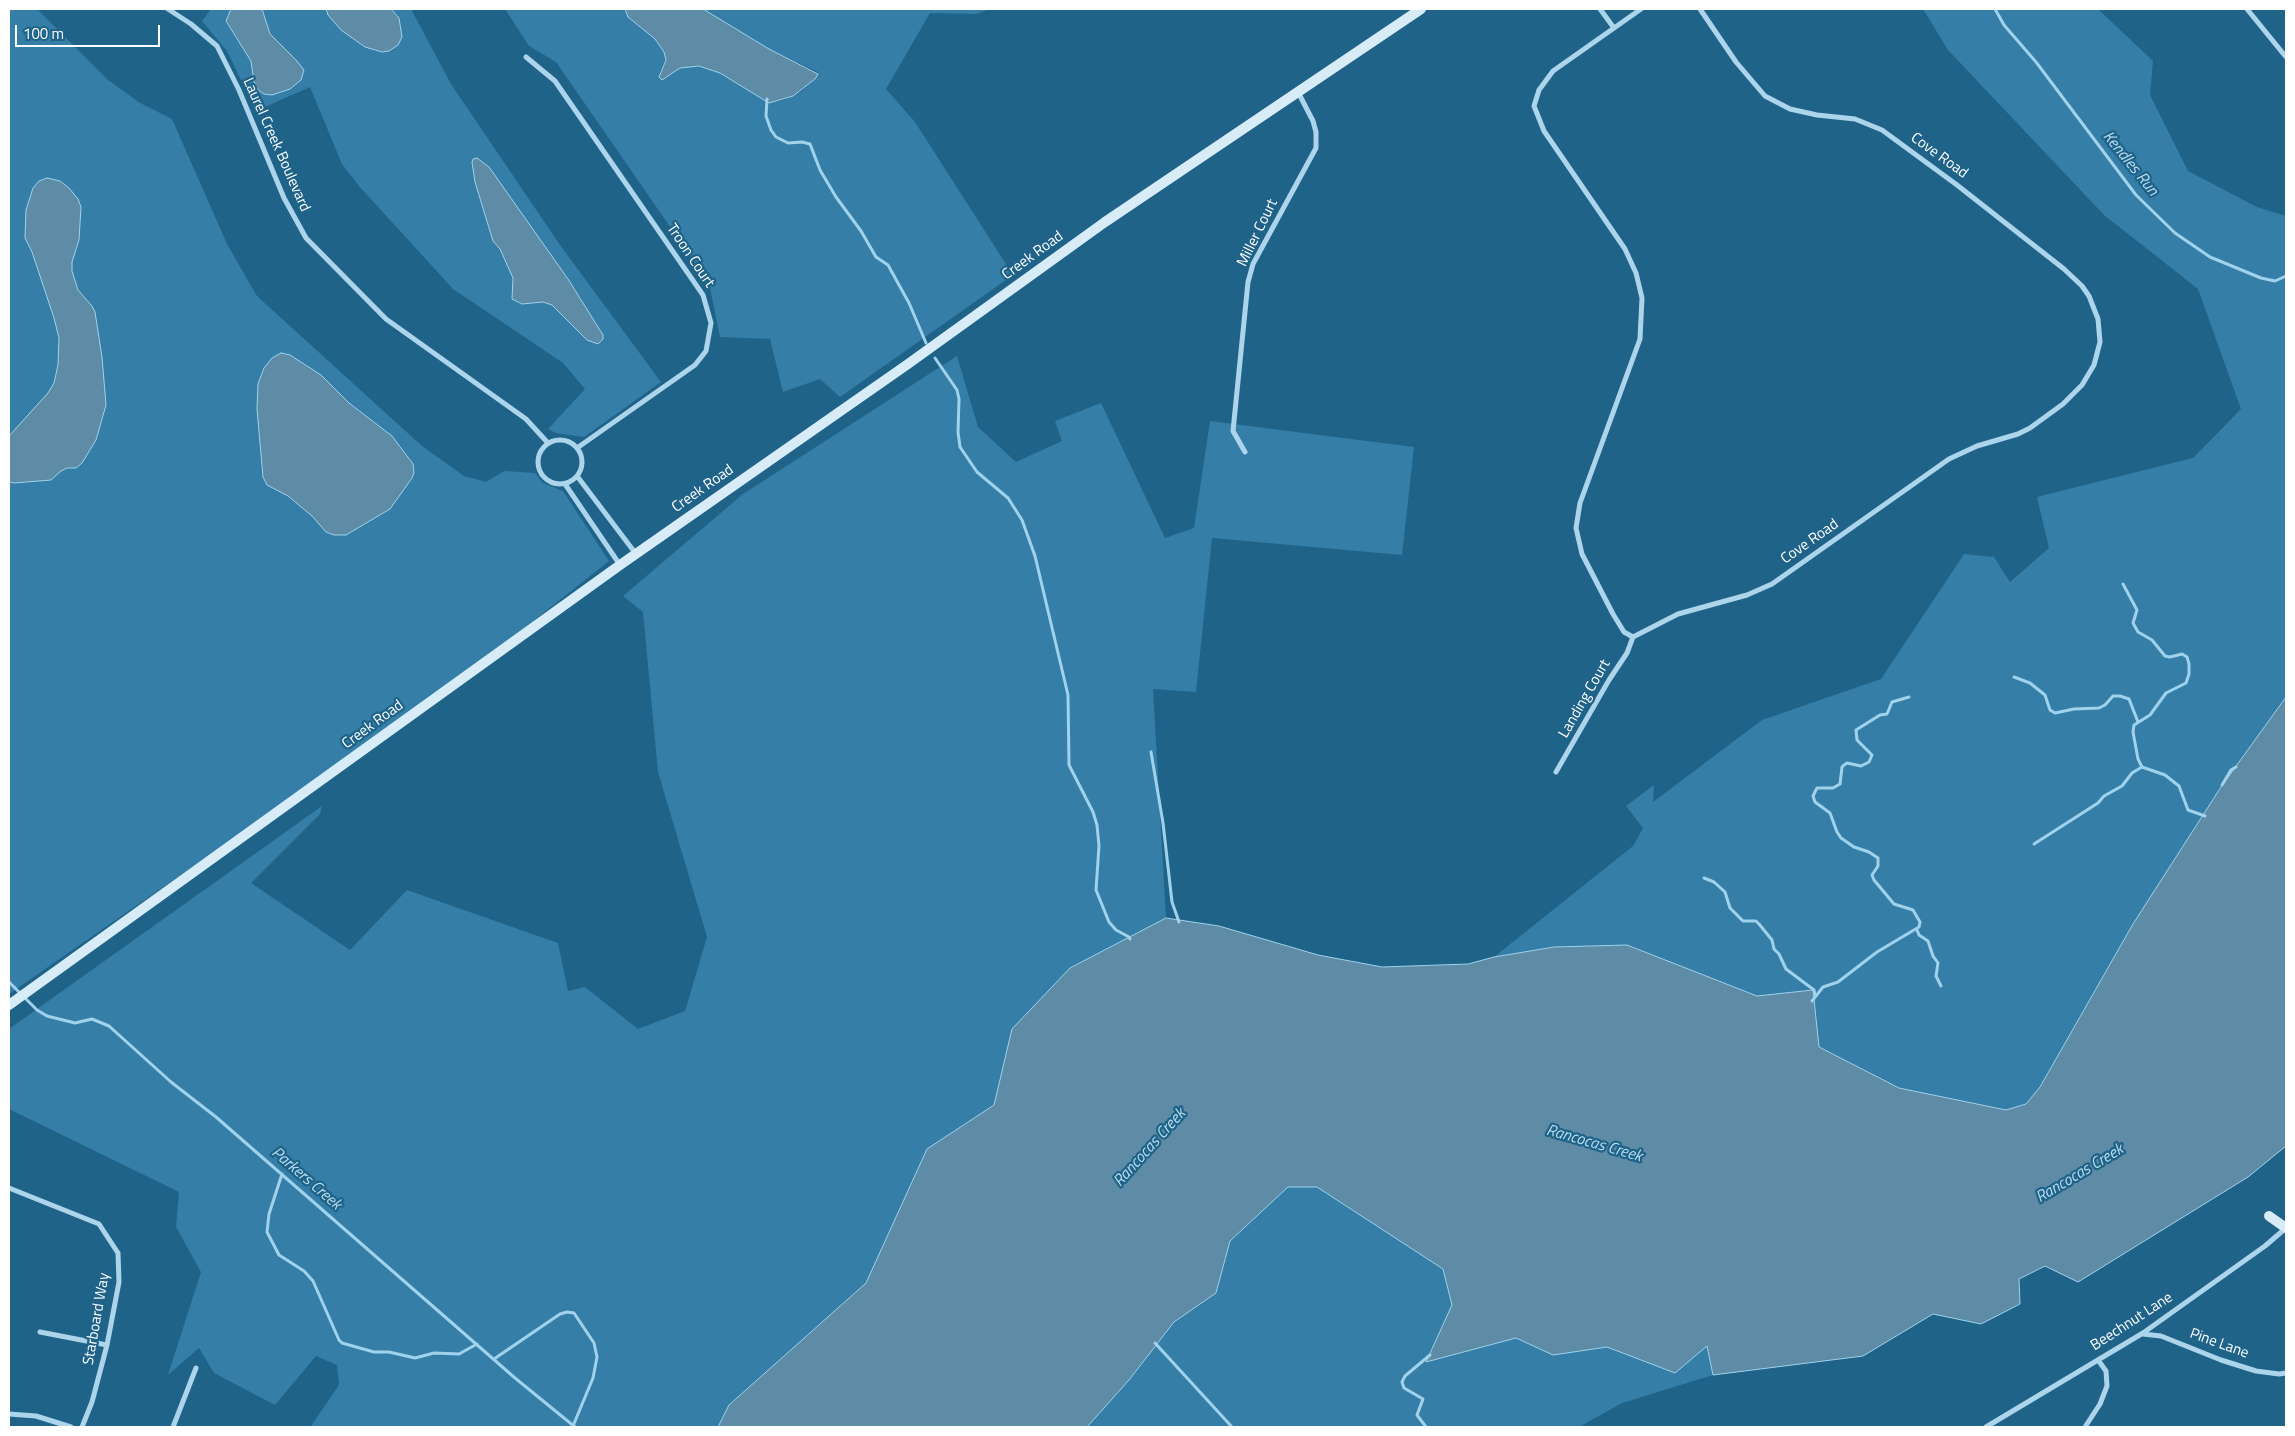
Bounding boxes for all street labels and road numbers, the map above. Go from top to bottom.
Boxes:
street label: Laurel Creek Boulevard [238,75,314,215]
street label: Cove Road [1907,129,1971,183]
street label: Miller Court [1234,196,1282,270]
street label: Troon Court [662,221,718,291]
street label: Creek Road [999,228,1067,284]
street label: Creek Road [669,461,737,517]
street label: Cove Road [1778,516,1842,568]
street label: Landing Court [1555,657,1615,741]
street label: Creek Road [339,697,407,753]
street label: Starboard Way [80,1272,114,1366]
street label: Beechnut Lane [2088,1289,2176,1355]
street label: Pine Lane [2187,1325,2251,1363]

